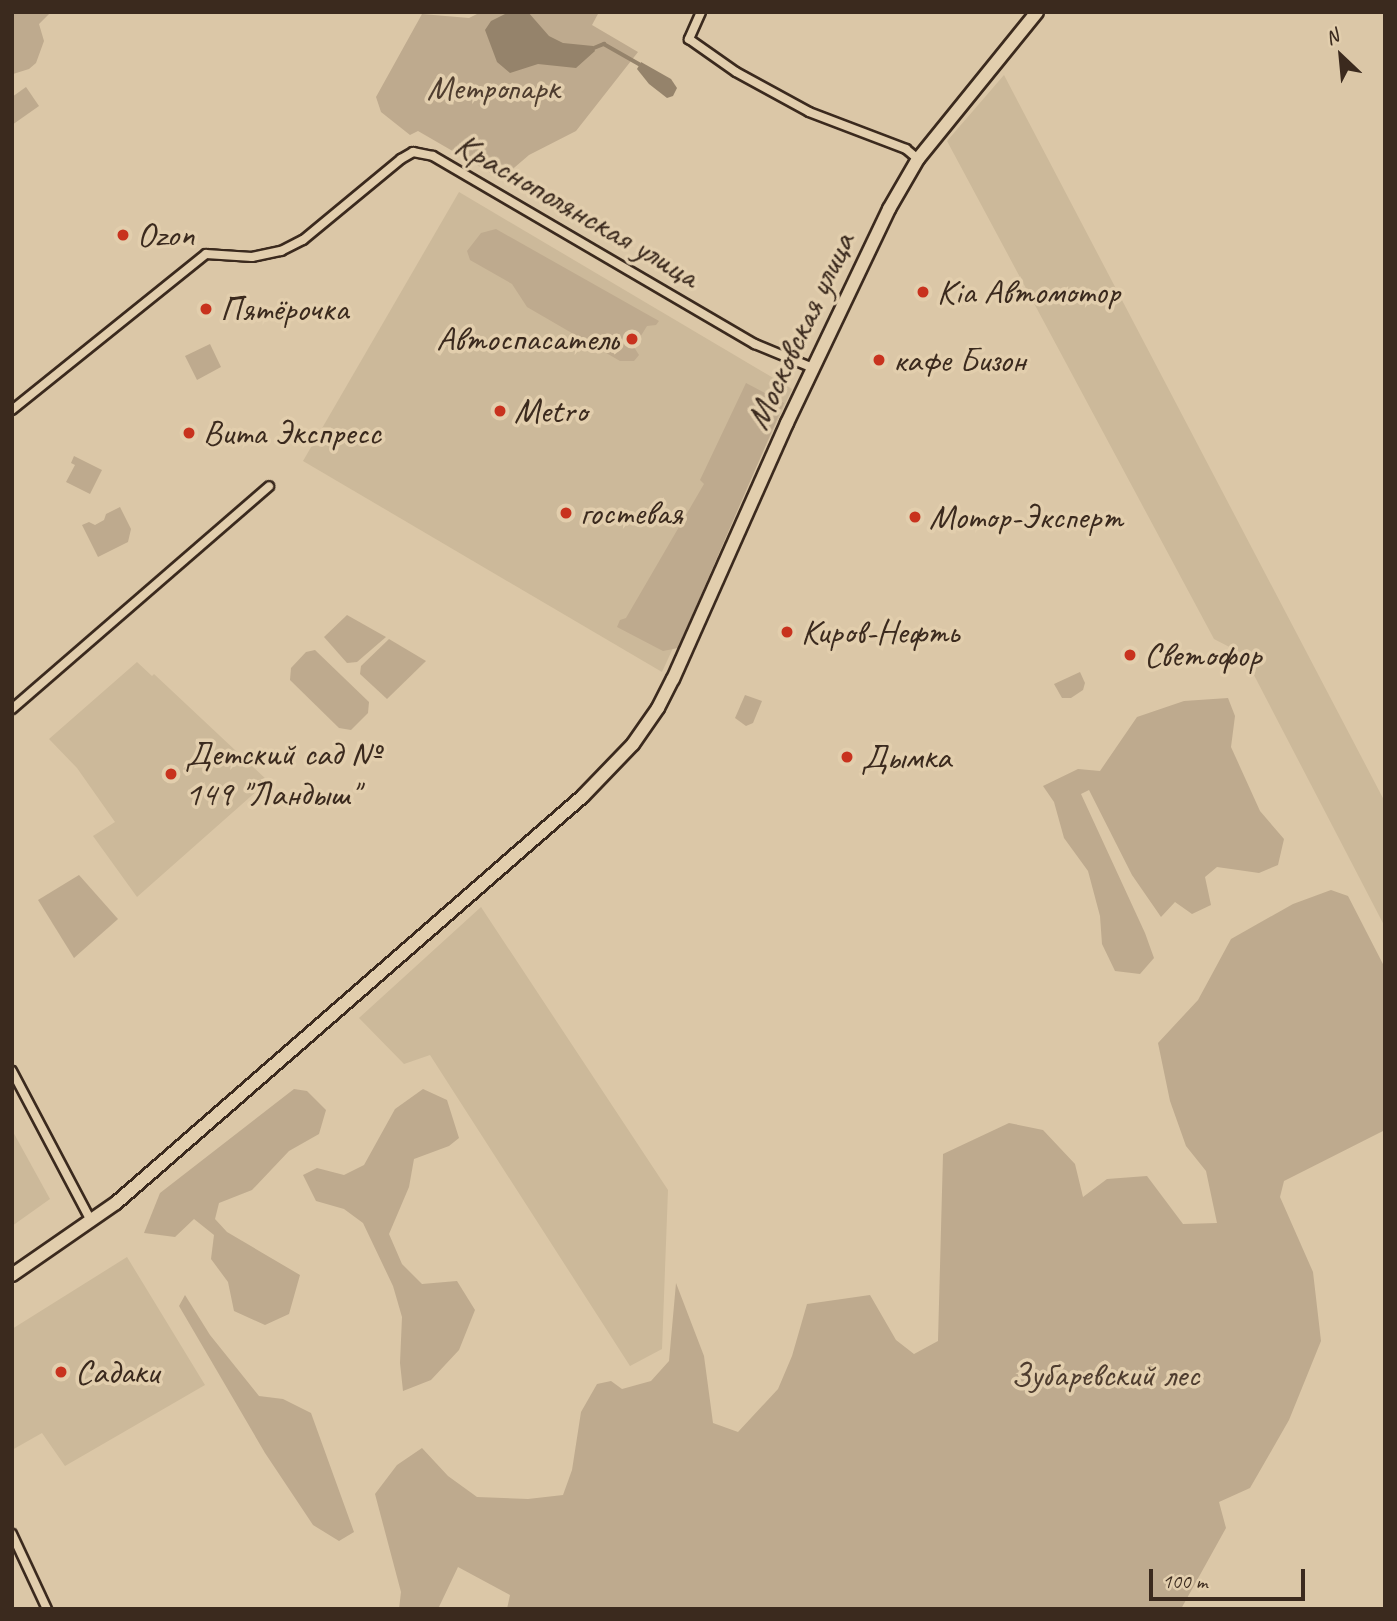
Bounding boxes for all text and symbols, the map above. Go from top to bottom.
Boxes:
north arrow [1306,21,1376,91]
text: N [1321,24,1342,50]
park label: Метропарк [427,67,559,109]
street label: Краснополянская улица [448,123,706,297]
place label: Ozon [137,214,195,256]
street label: Московская улица [736,225,864,437]
marker: Ozon [115,227,131,243]
place label: Kia Автомотор [937,271,1120,313]
marker: Kia Автомотор [915,284,931,300]
place label: Пятёрочка [220,288,348,330]
marker: Пятёрочка [198,301,214,317]
place label: Автоспасатель [436,318,618,360]
marker: Автоспасатель [624,331,640,347]
place label: кафе Бизон [893,339,1026,381]
marker: кафе Бизон [871,352,887,368]
place label: Metro [514,390,587,432]
marker: Metro [492,403,508,419]
place label: Вита Экспресс [203,412,379,454]
marker: Вита Экспресс [181,425,197,441]
place label: гостевая [580,492,682,534]
place label: Мотор-Эксперт [929,496,1123,538]
marker: гостевая [558,505,574,521]
marker: Мотор-Эксперт [907,509,923,525]
place label: Киров-Нефть [801,611,959,653]
marker: Киров-Нефть [779,624,795,640]
place label: Светофор [1144,634,1261,676]
marker: Светофор [1122,647,1138,663]
place label: Детский сад № 149 "Ландыш" [185,733,379,815]
place label: Дымка [861,736,951,778]
marker: Дымка [839,749,855,765]
marker: Детский сад № 149 "Ландыш" [163,766,179,782]
place label: Садаки [75,1351,159,1393]
park label: Зубаревский лес [1011,1354,1199,1396]
marker: Садаки [53,1364,69,1380]
scale bar [1152,1554,1308,1598]
text: 100 m [1162,1568,1207,1594]

